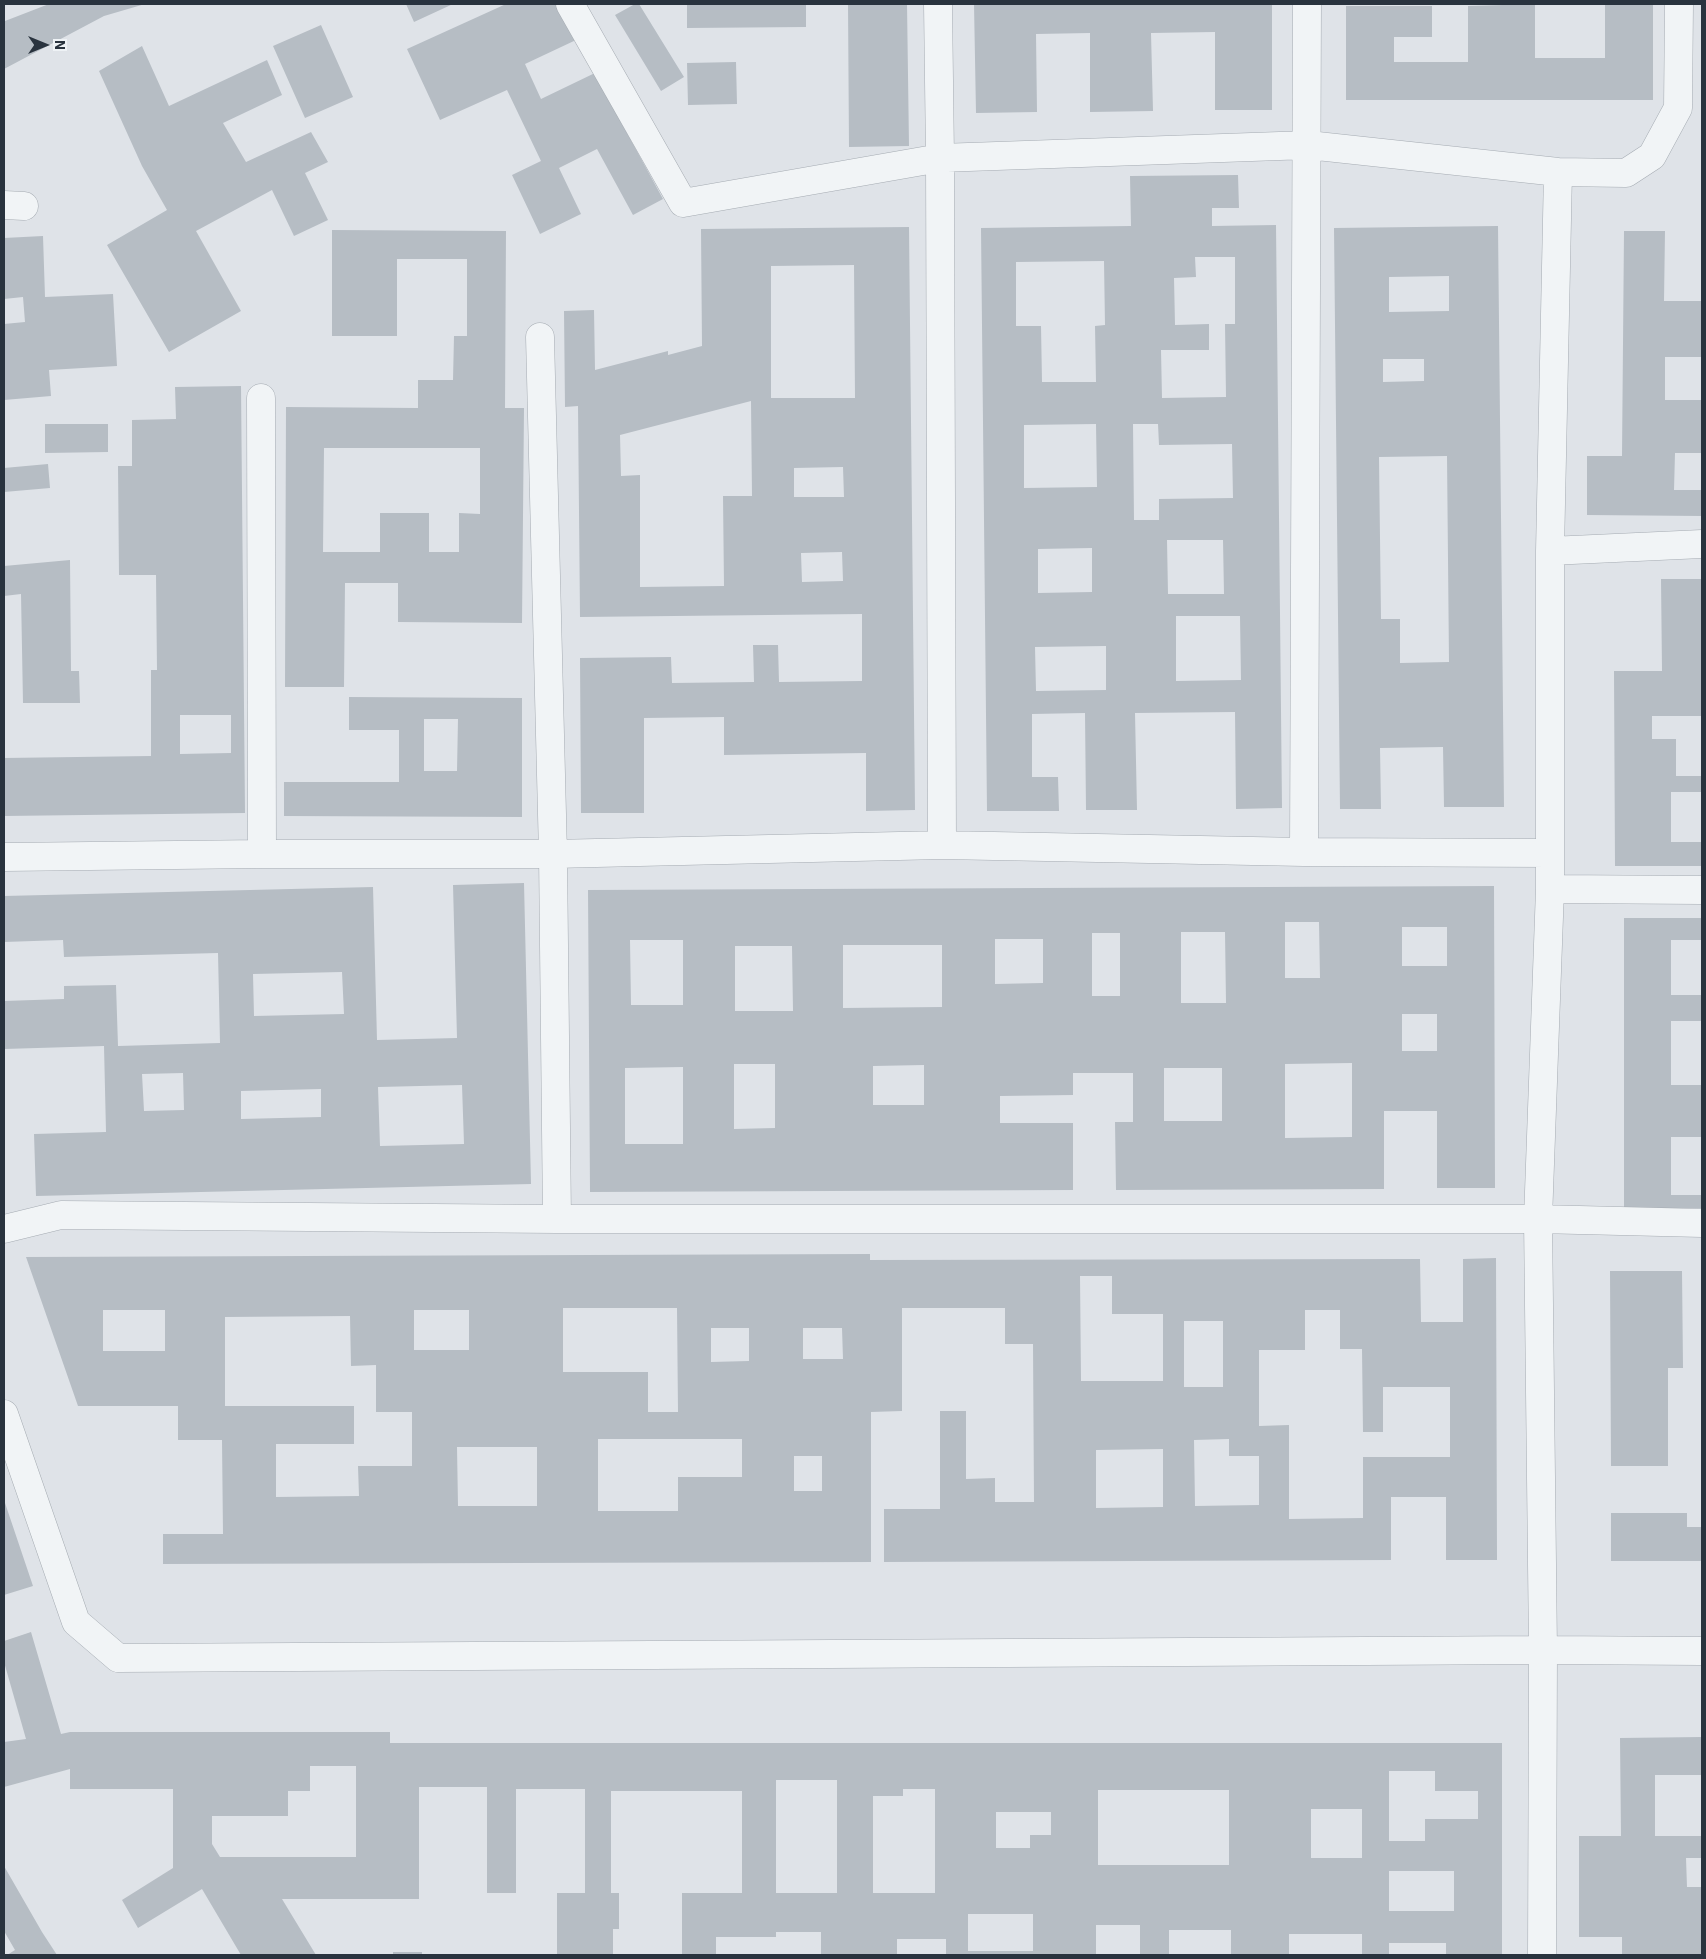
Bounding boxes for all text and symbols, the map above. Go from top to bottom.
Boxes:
north arrow [20,20,70,70]
text: N [51,40,69,50]

